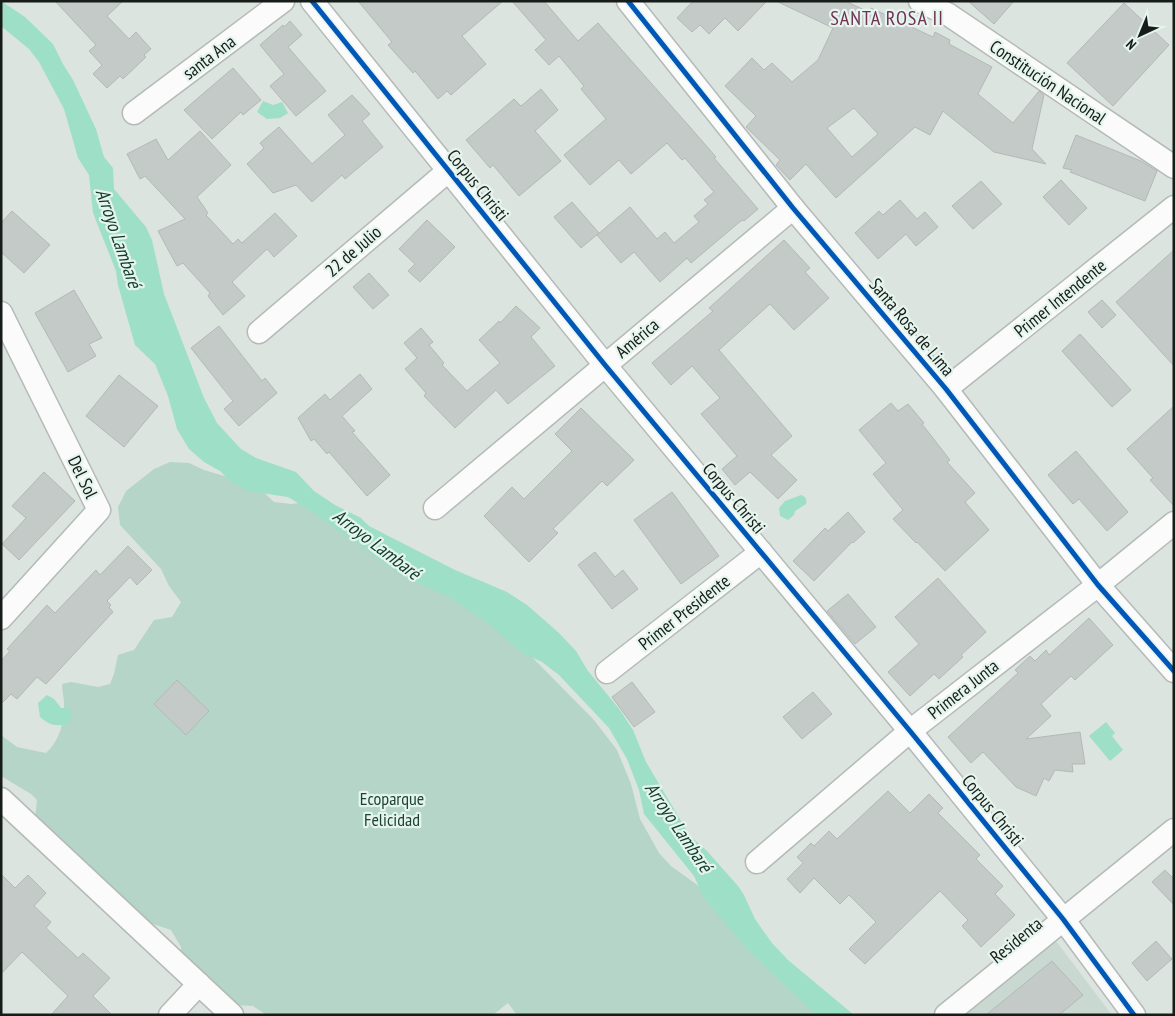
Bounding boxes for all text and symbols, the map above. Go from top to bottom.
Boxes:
district label: SANTA ROSA II [830,5,944,31]
north arrow [1115,10,1165,60]
street label: santa Ana [178,30,240,84]
street label: Constitución Nacional [986,35,1111,130]
text: N [1122,35,1140,53]
street label: Corpus Christi [442,144,514,226]
water label: Arroyo Lambaré [91,185,148,293]
street label: 22 de Julio [320,220,386,282]
street label: Primer Intendente [1009,254,1111,342]
street label: Santa Rosa de Lima [864,273,960,381]
street label: América [610,313,664,363]
street label: Del Sol [63,452,103,503]
street label: Corpus Christi [698,458,770,538]
water label: Arroyo Lambaré [329,503,427,586]
street label: Primer Presidente [634,569,734,655]
street label: Primera Junta [923,654,1003,724]
street label: Corpus Christi [957,769,1029,851]
water label: Arroyo Lambaré [640,777,719,878]
park label: Ecoparque Felicidad [360,787,424,831]
street label: Residenta [985,912,1047,968]

